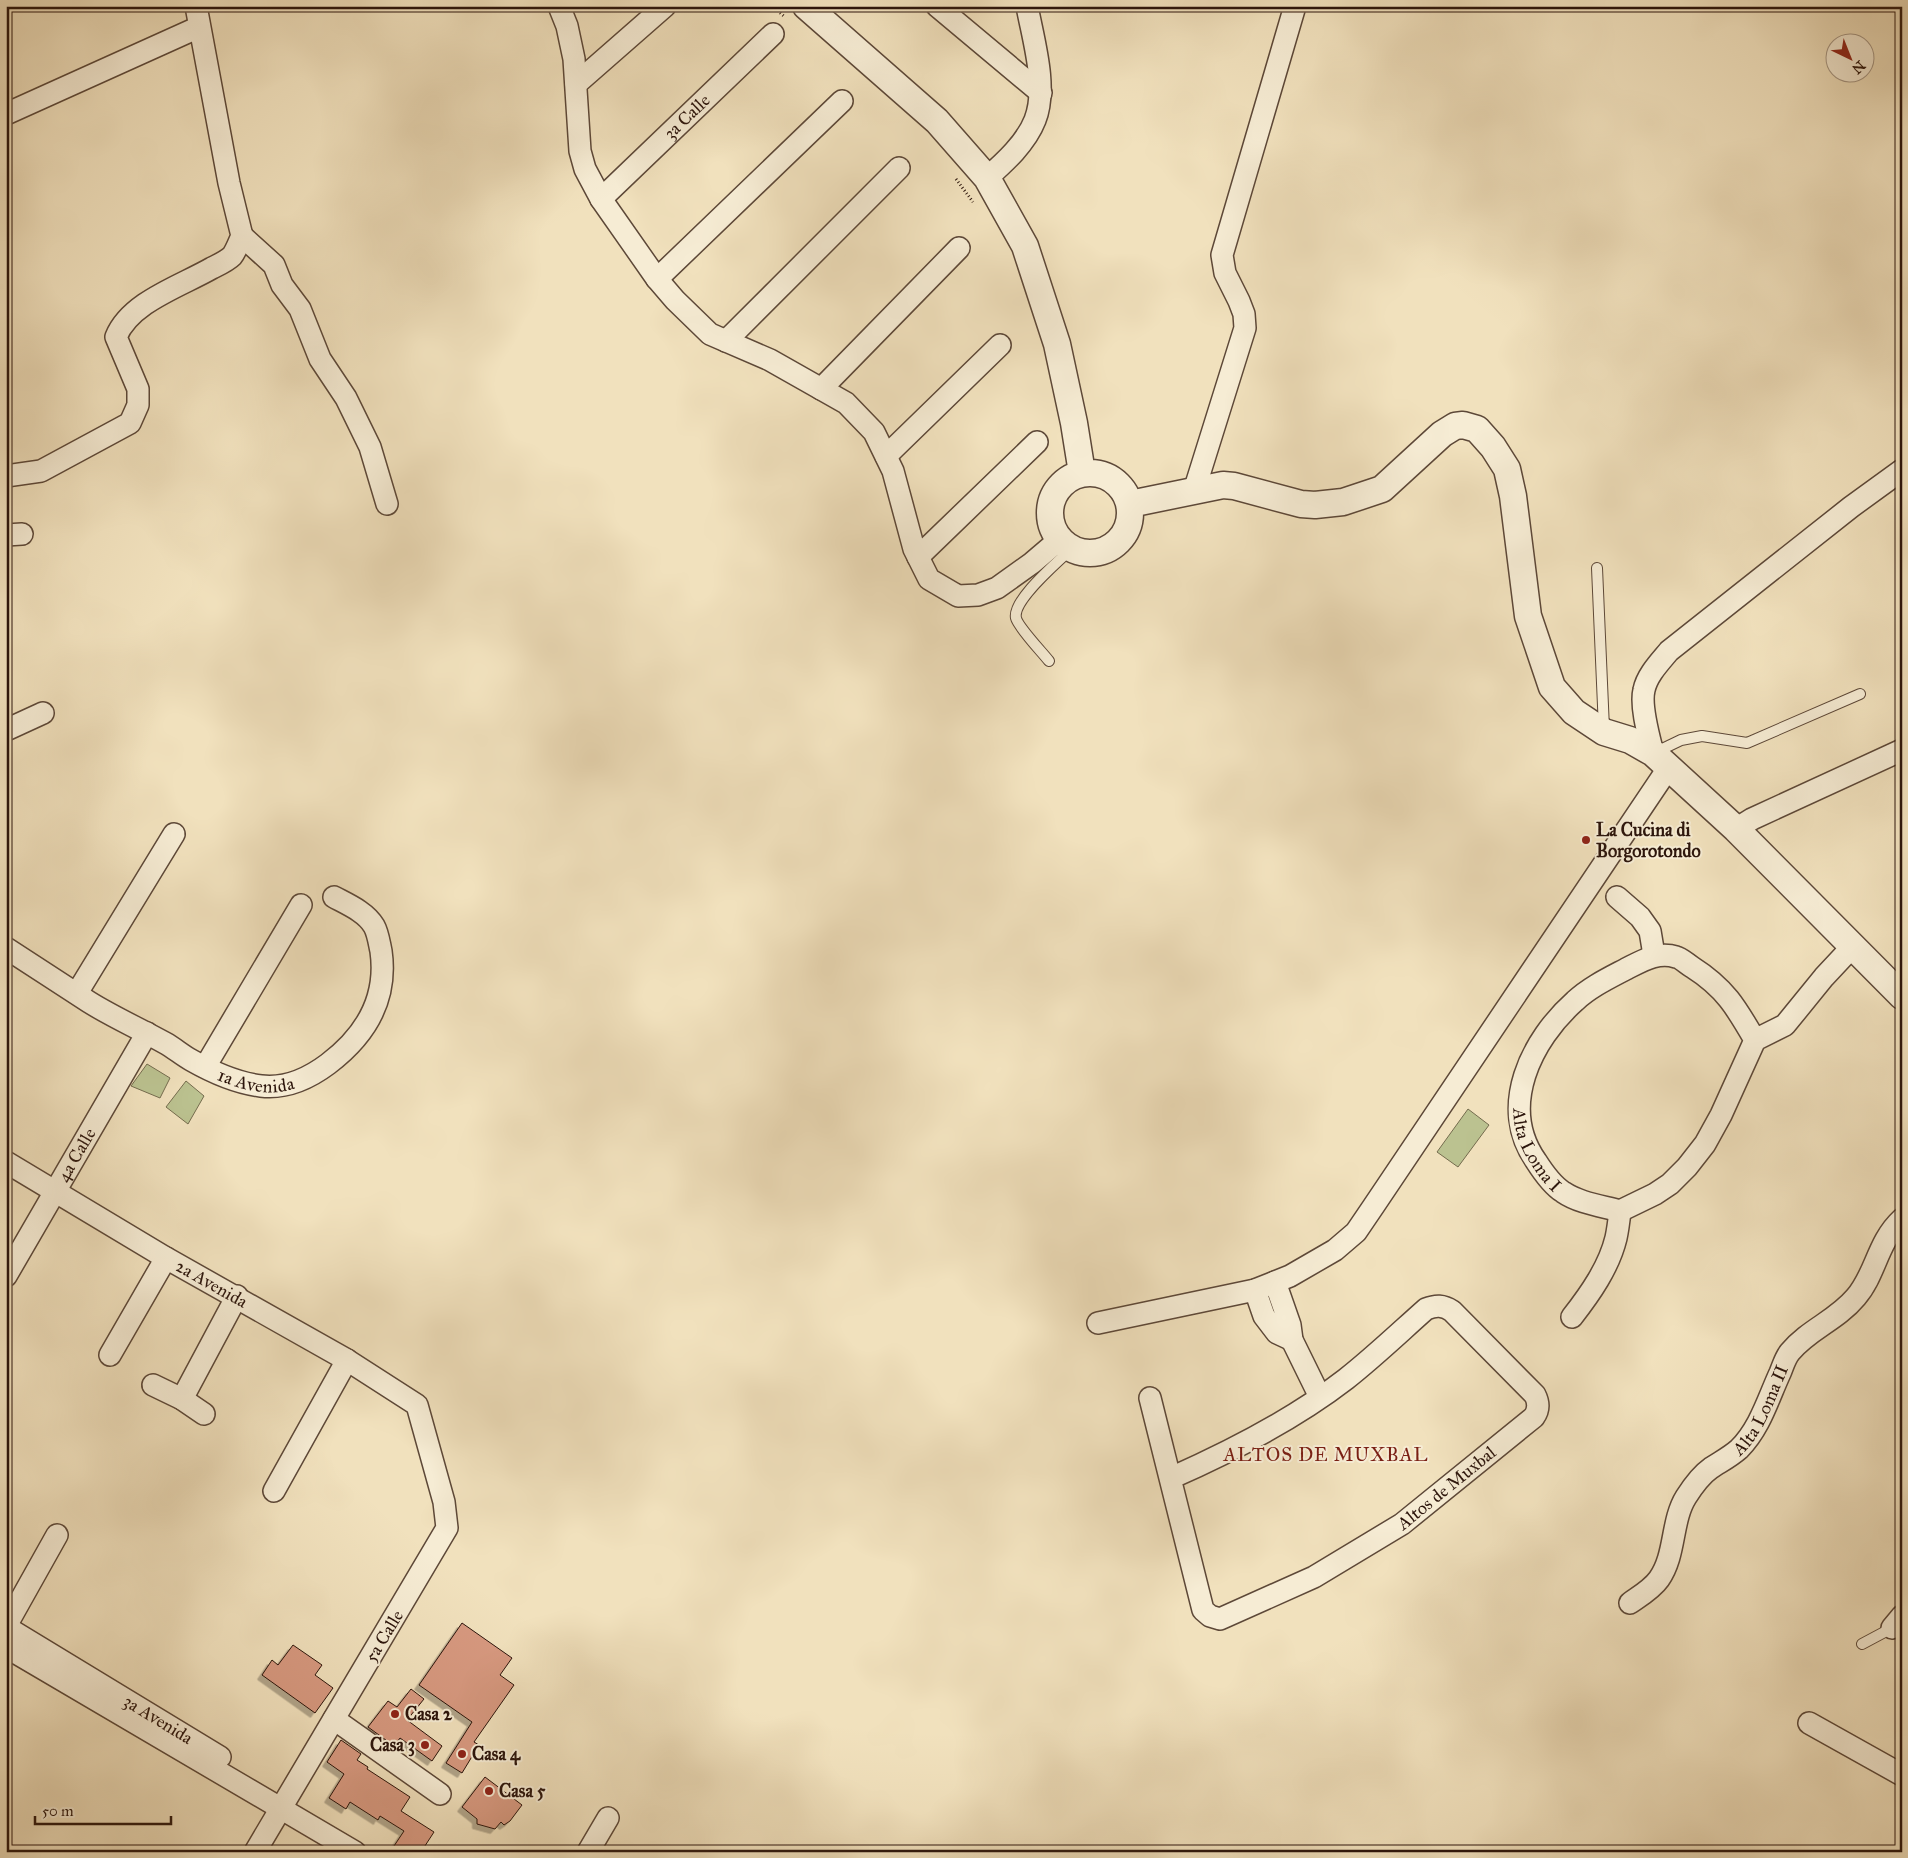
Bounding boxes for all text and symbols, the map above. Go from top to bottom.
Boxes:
north arrow [1826,32,1876,82]
text: N [1848,57,1869,77]
street label: 3a Calle [659,89,715,144]
place label: La Cucina di Borgorotondo [1596,819,1701,863]
marker: La Cucina di Borgorotondo [1580,834,1592,846]
street label: 1a Avenida [214,1064,297,1098]
street label: Alta Loma I [1508,1107,1566,1197]
street label: 4a Calle [52,1124,100,1186]
street label: 2a Avenida [172,1255,252,1313]
street label: Alta Loma II [1727,1362,1793,1461]
street label: Altos de Muxbal [1392,1441,1500,1535]
district label: ALTOS DE MUXBAL [1222,1443,1429,1466]
street label: 5a Calle [360,1606,408,1666]
street label: 3a Avenida [119,1690,197,1749]
place label: Casa 2 [405,1703,453,1725]
marker: Casa 2 [389,1708,401,1720]
place label: Casa 3 [370,1734,415,1757]
marker: Casa 3 [419,1739,431,1751]
place label: Casa 4 [472,1743,521,1766]
marker: Casa 4 [456,1748,468,1760]
place label: Casa 5 [499,1780,546,1802]
marker: Casa 5 [483,1785,495,1797]
scale bar [35,1793,171,1825]
text: 50 m [42,1802,74,1820]

